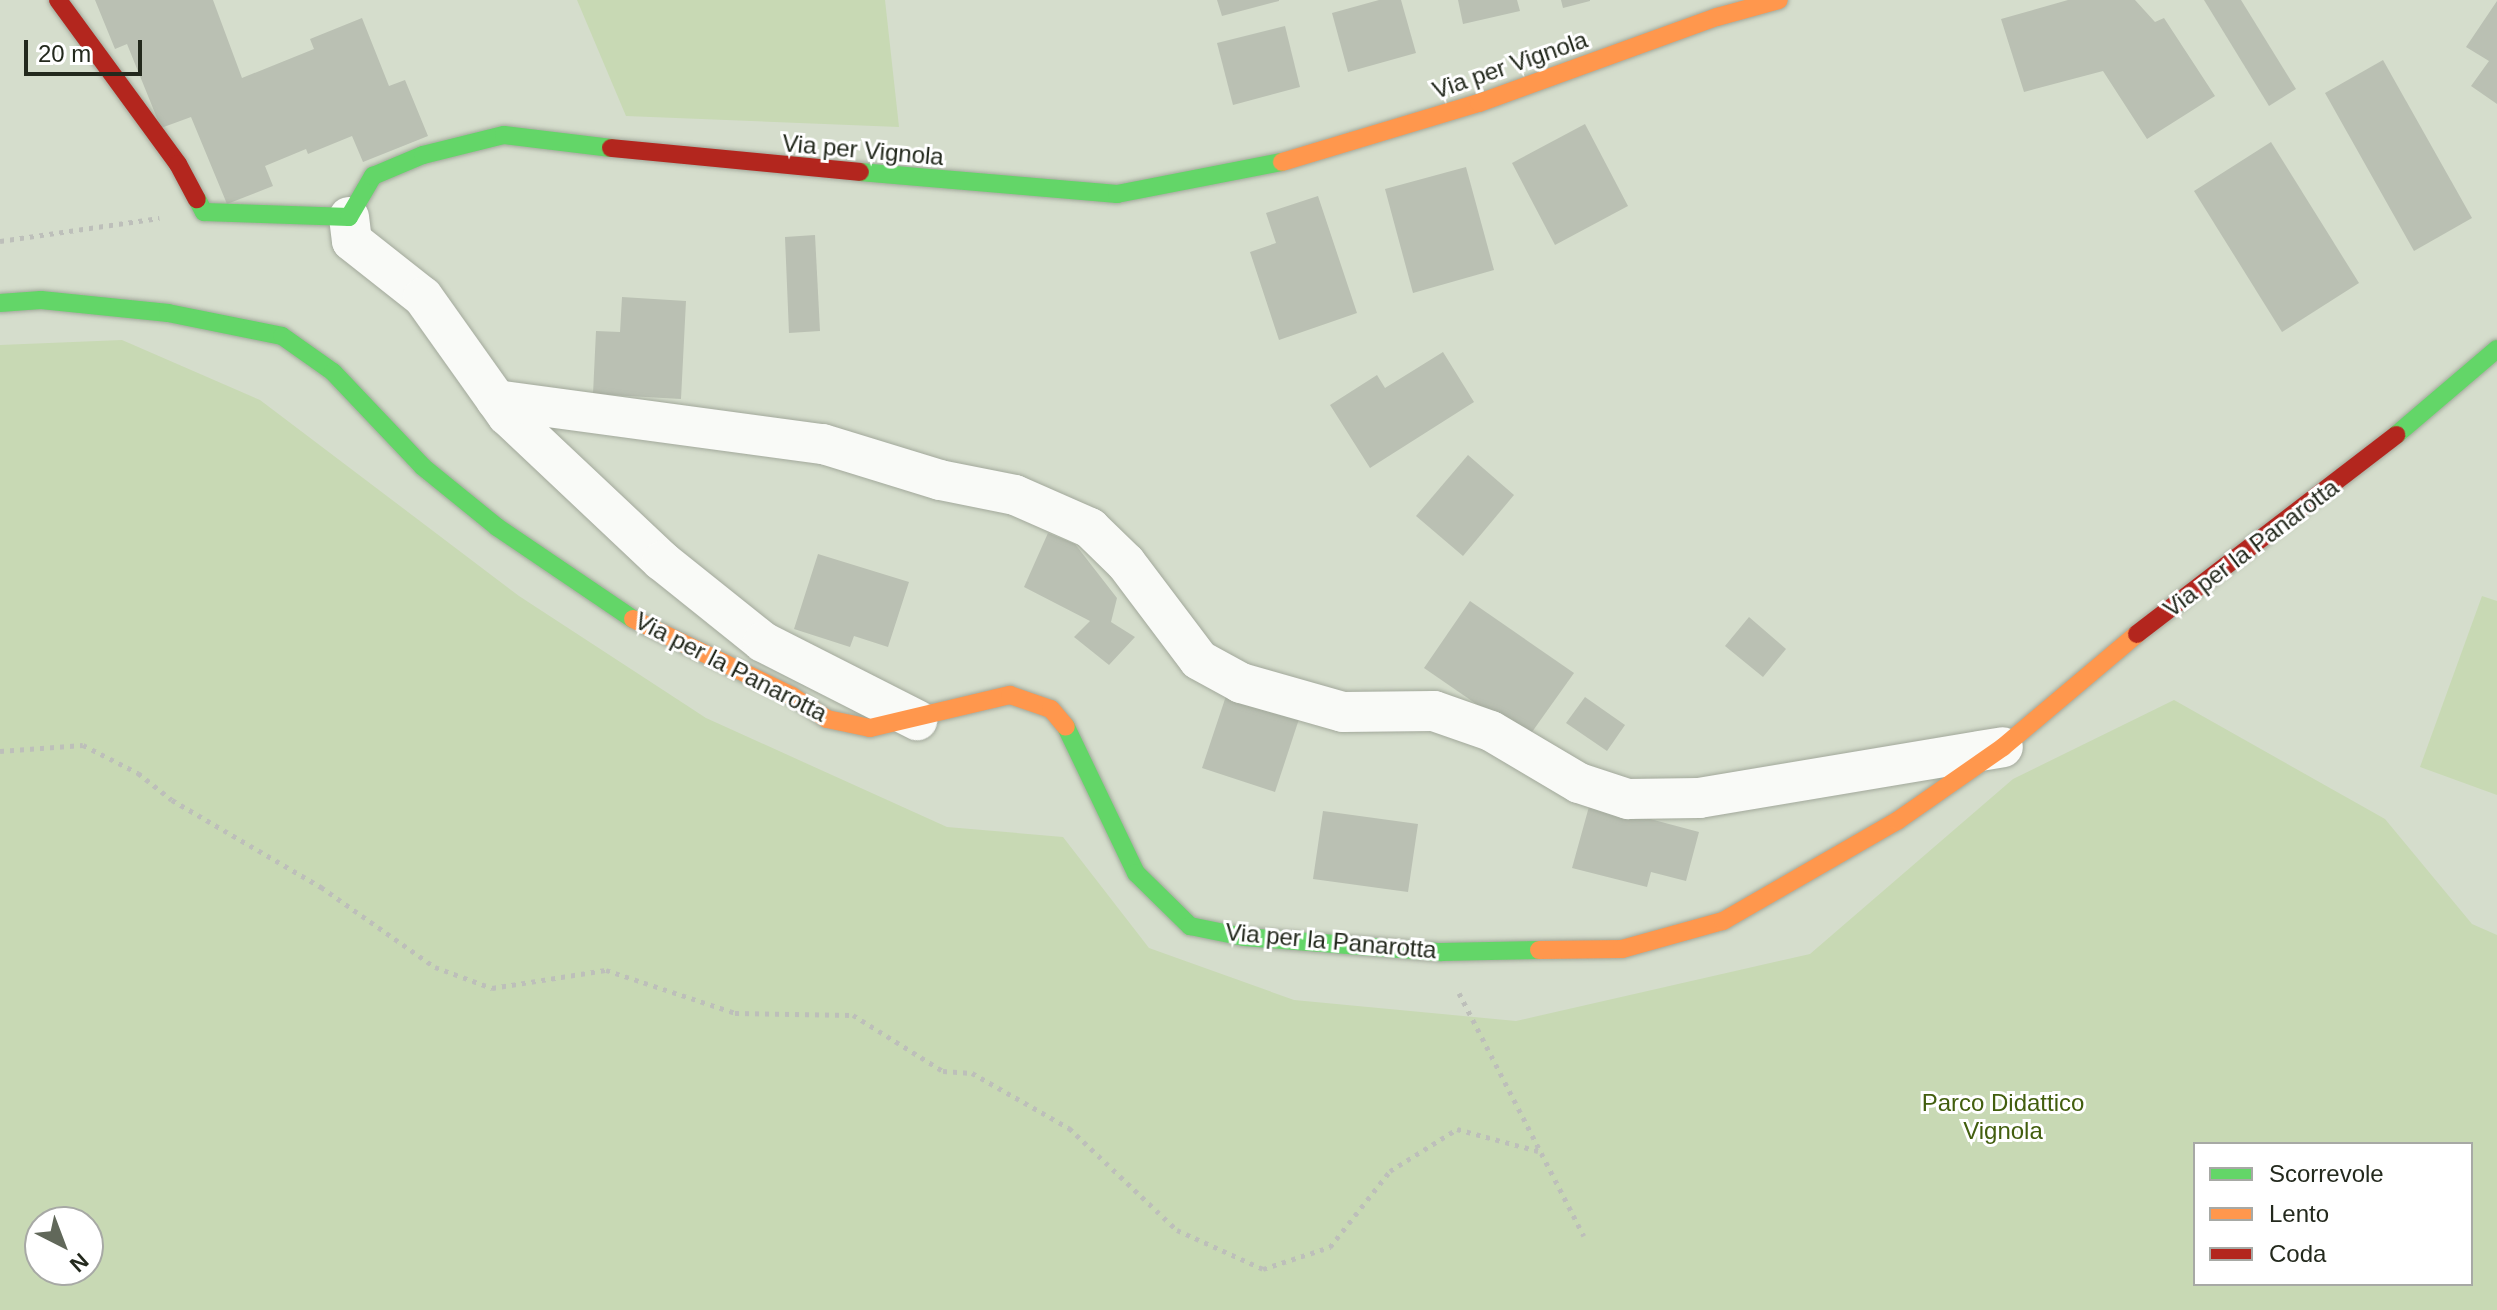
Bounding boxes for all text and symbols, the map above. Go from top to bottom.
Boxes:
scale bar [28,24,146,74]
street label: Via per Vignola [1429,25,1591,105]
text: 20 m [38,40,91,67]
street label: Via per Vignola [781,129,945,171]
street label: Via per la Panarotta [2158,473,2344,623]
street label: Via per la Panarotta [630,606,832,728]
street label: Via per la Panarotta [1224,917,1438,965]
park label: Parco Didattico Vignola [1922,1089,2084,1145]
legend [2193,1142,2473,1286]
text: Scorrevole [2269,1160,2384,1187]
text: Lento [2269,1200,2329,1227]
north arrow [24,1206,104,1286]
text: Coda [2269,1240,2326,1267]
text: N [65,1248,93,1277]

